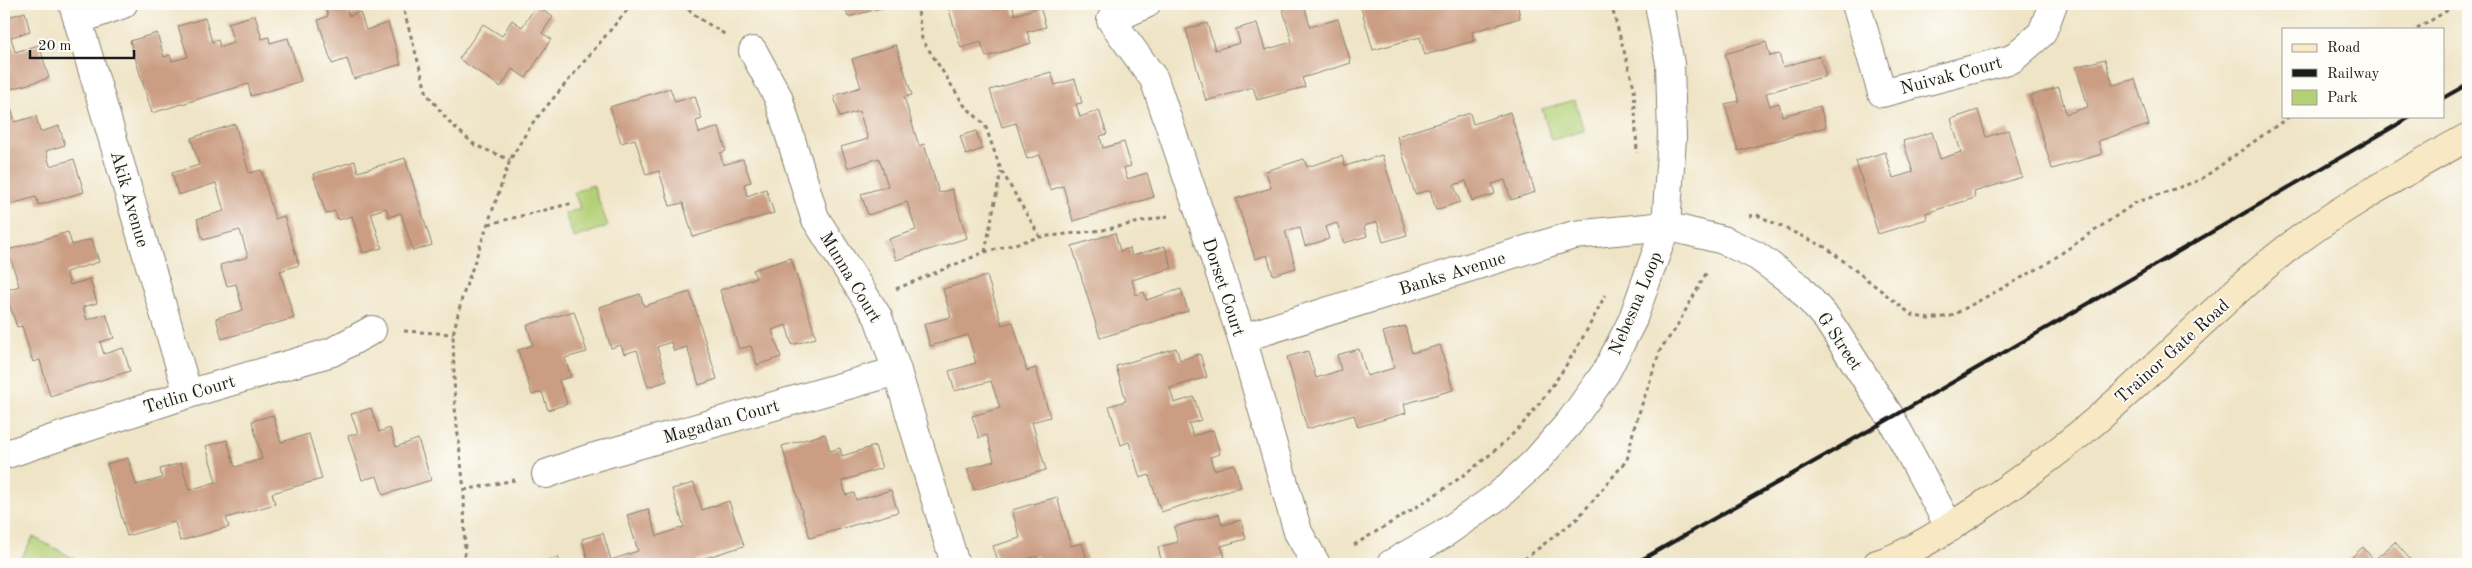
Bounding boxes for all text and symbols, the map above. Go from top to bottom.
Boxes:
scale bar [30,28,134,60]
legend [2282,28,2444,118]
text: 20 m [38,39,72,54]
text: Road [2327,41,2361,56]
street label: Nuivak Court [1898,54,2004,98]
text: Railway [2327,67,2380,82]
text: Park [2327,91,2358,106]
street label: Akik Avenue [107,149,151,250]
street label: Munna Court [816,229,884,326]
street label: Dorset Court [1199,236,1247,339]
street label: Banks Avenue [1397,249,1508,299]
street label: Nebesna Loop [1606,249,1666,358]
street label: Trainor Gate Road [2112,296,2233,407]
street label: G Street [1813,309,1865,374]
street label: Tetlin Court [141,372,237,417]
street label: Magadan Court [661,397,781,447]

